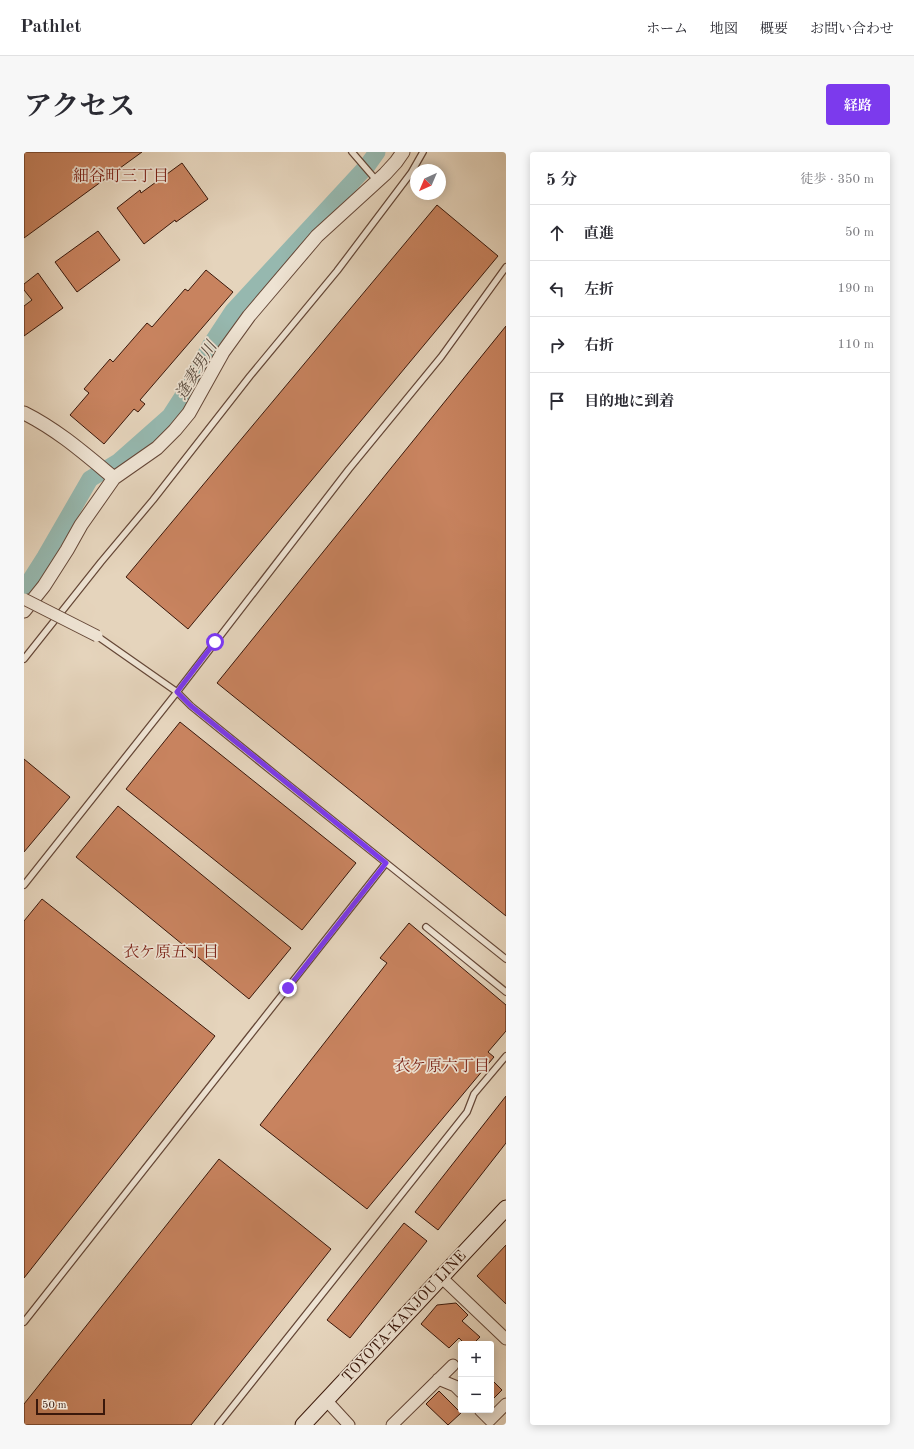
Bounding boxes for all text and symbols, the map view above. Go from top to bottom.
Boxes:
text: Pathlet [20,18,81,37]
text: ホーム [646,22,688,36]
text: 地図 [710,22,738,36]
text: 概要 [760,22,788,36]
text: お問い合わせ [810,22,894,36]
button: 経路 [826,84,890,125]
text: アクセス [24,94,135,122]
north arrow [410,164,446,200]
district label: 細谷町三丁目 [73,167,169,185]
text: 5 分 [546,172,578,189]
text: 徒歩 · 350 m [800,173,874,186]
icon: ahead [546,222,568,244]
text: 50 m [845,226,874,239]
text: 直進 [584,227,614,242]
icon: left [546,278,568,300]
text: 190 m [837,282,874,295]
text: 左折 [584,283,614,298]
icon: right [546,334,568,356]
water label: 逢妻男川 [172,337,221,403]
text: 110 m [837,338,874,351]
text: 右折 [584,339,614,354]
icon: arrive [546,390,568,412]
text: 目的地に到着 [584,395,674,410]
route start [206,633,224,651]
district label: 衣ケ原五丁目 [123,943,219,961]
route end [279,979,297,997]
district label: 衣ケ原六丁目 [394,1057,490,1075]
street label: TOYOTA-KANJOU LINE [340,1248,470,1386]
map controls [458,1341,494,1413]
button: + [458,1341,494,1377]
button: − [458,1377,494,1413]
scale bar [36,1397,105,1416]
text: 50 m [42,1400,67,1411]

